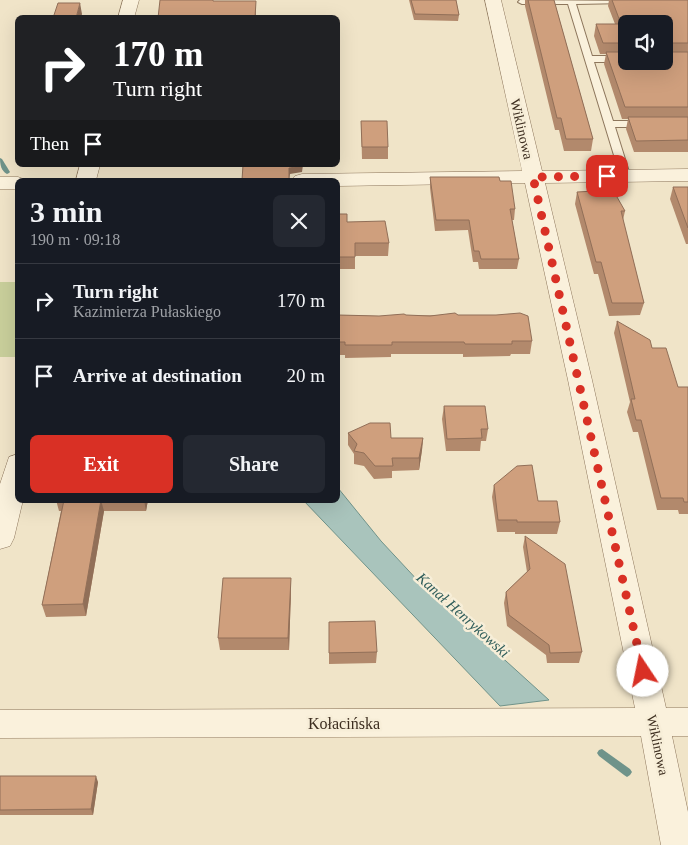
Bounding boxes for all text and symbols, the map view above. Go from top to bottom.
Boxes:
map controls [618,15,673,70]
button: sound [618,15,673,70]
icon: right [30,35,95,100]
text: 170 m [113,35,203,74]
text: Turn right [113,76,202,101]
street label: Wiklinowa [507,97,536,162]
icon: arrive [79,130,107,158]
text: Then [30,133,69,154]
pin [586,155,628,197]
icon: arrive [593,162,621,190]
text: 3 min [30,195,103,228]
button: close [273,195,325,247]
text: 190 m · 09:18 [30,231,120,248]
text: Turn right [73,281,158,302]
icon: right [30,287,58,315]
text: 170 m [277,290,325,311]
text: Kazimierza Pułaskiego [73,303,221,320]
icon: arrive [30,362,58,390]
text: Arrive at destination [73,365,242,386]
text: 20 m [286,365,325,386]
button: Exit [30,435,173,493]
button: Share [183,435,325,493]
water label: Kanał Henrykowski [413,569,512,661]
position arrow [616,644,668,696]
street label: Wiklinowa [644,713,671,778]
street label: Kołacińska [308,715,380,732]

